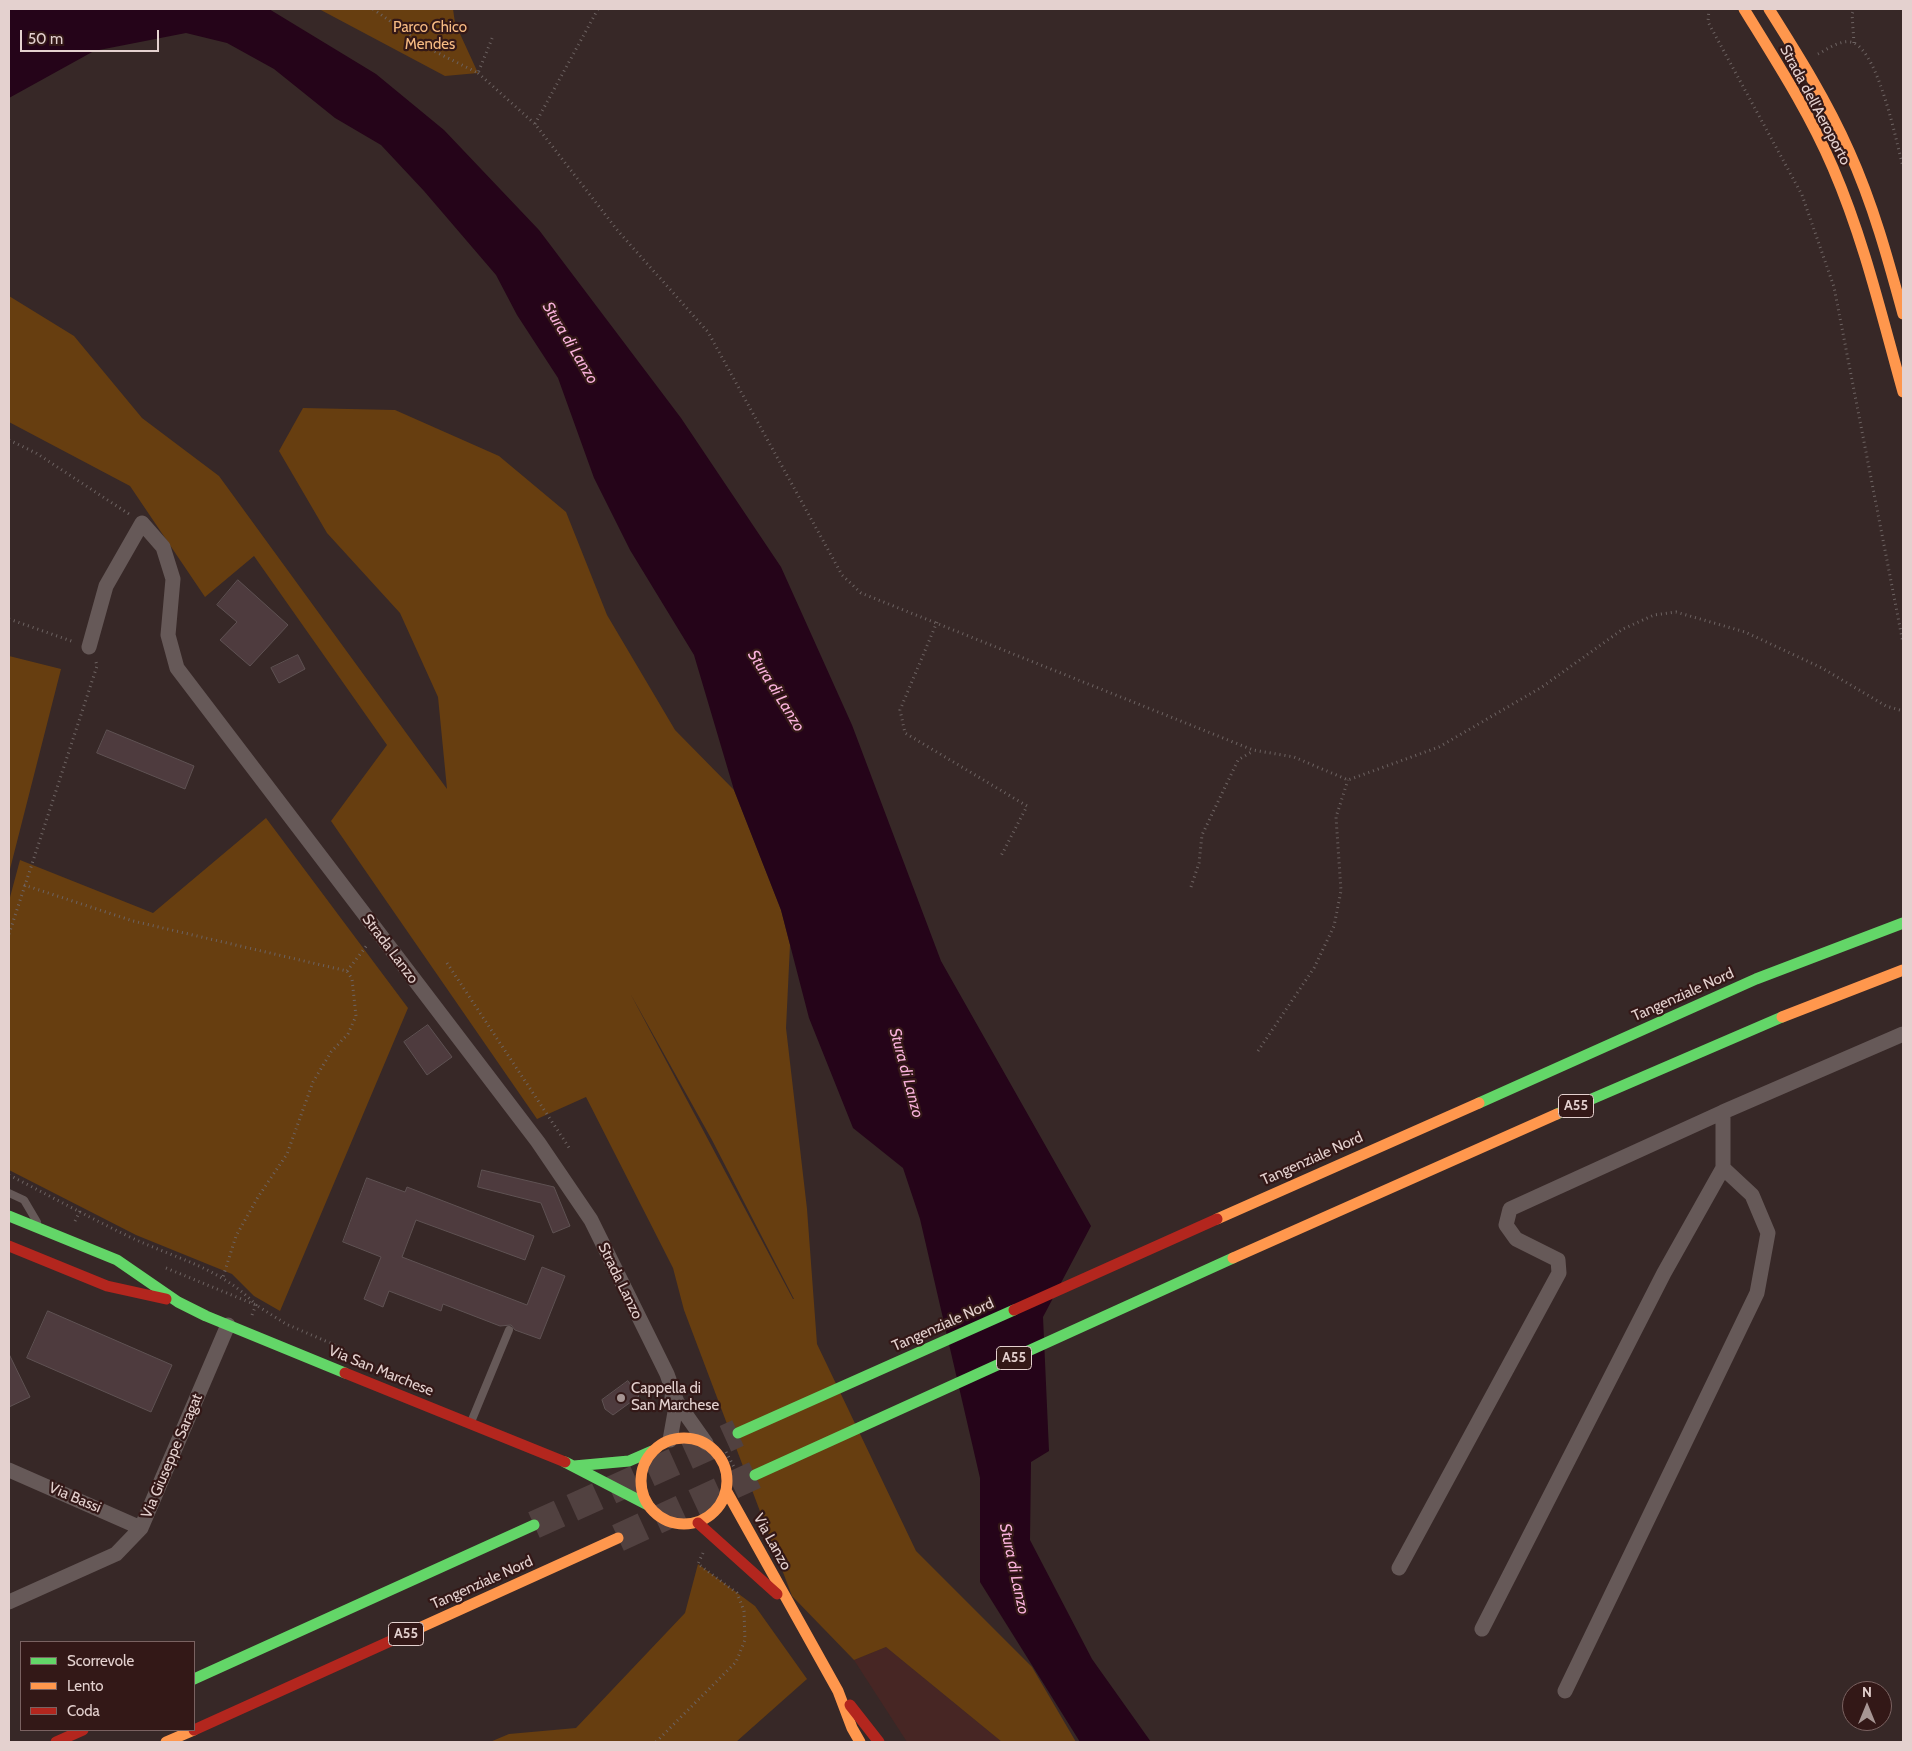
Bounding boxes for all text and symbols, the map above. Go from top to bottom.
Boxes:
park label: Parco Chico Mendes [393,19,467,54]
scale bar [22,20,161,52]
text: 50 m [28,30,63,48]
street label: Strada dell'Aeroporto [1776,42,1854,168]
water label: Stura di Lanzo [538,299,602,387]
water label: Stura di Lanzo [743,647,809,735]
street label: Strada Lanzo [358,911,422,987]
street label: Tangenziale Nord [1629,964,1737,1026]
water label: Stura di Lanzo [885,1026,927,1120]
road number: A55 [1558,1094,1594,1118]
street label: Tangenziale Nord [1258,1128,1366,1190]
street label: Strada Lanzo [594,1240,646,1322]
street label: Tangenziale Nord [889,1294,997,1356]
street label: Via San Marchese [326,1342,436,1400]
road number: A55 [996,1346,1032,1370]
place label: Cappella di San Marchese [631,1380,719,1415]
street label: Via Giuseppe Saragat [138,1391,206,1521]
marker: Cappella di San Marchese [615,1392,627,1404]
street label: Via Bassi [46,1479,104,1517]
street label: Via Lanzo [749,1511,795,1573]
water label: Stura di Lanzo [995,1522,1033,1616]
street label: Tangenziale Nord [428,1552,536,1614]
road number: A55 [388,1622,424,1646]
legend [20,1641,195,1731]
text: Scorrevole [67,1652,134,1670]
text: Lento [67,1677,104,1695]
north arrow [1842,1681,1892,1731]
text: N [1862,1683,1872,1701]
text: Coda [67,1702,100,1720]

